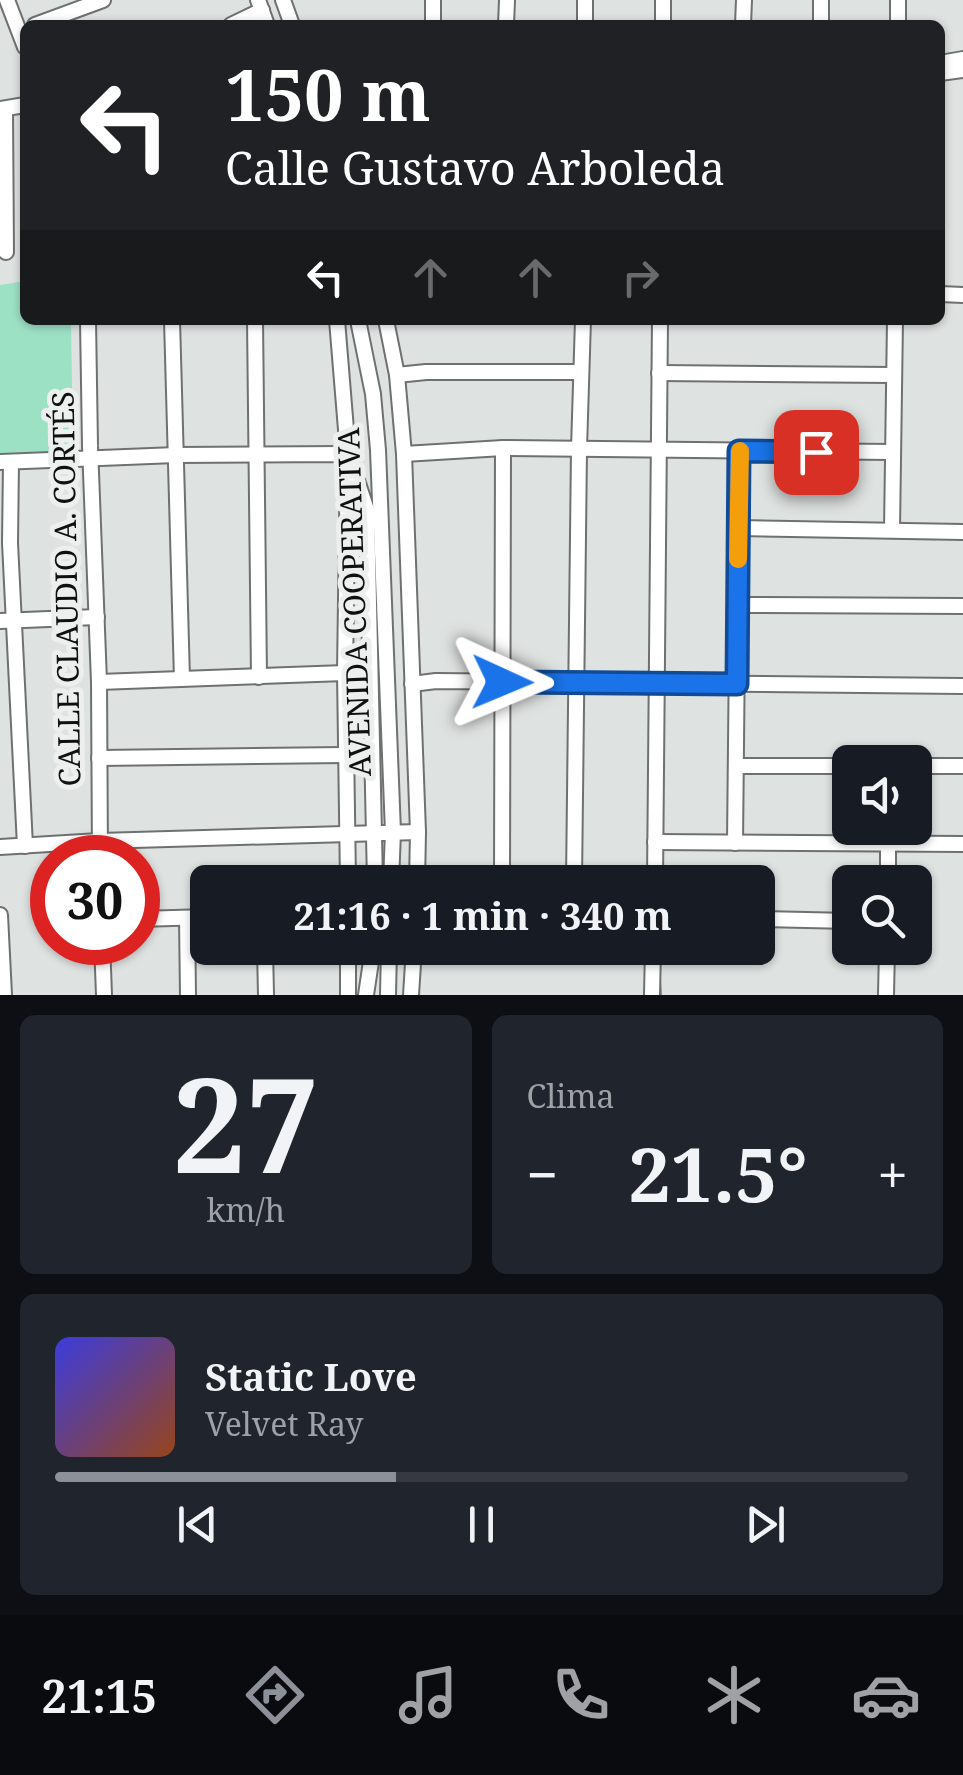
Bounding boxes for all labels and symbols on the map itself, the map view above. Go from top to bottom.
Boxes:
street label: CALLE CLAUDIO A. CORTÉS [42,391,89,787]
pin [774,410,859,495]
street label: AVENIDA COOPERATIVA [327,426,380,777]
position arrow [450,630,554,734]
speed limit sign: 30 [30,835,160,965]

